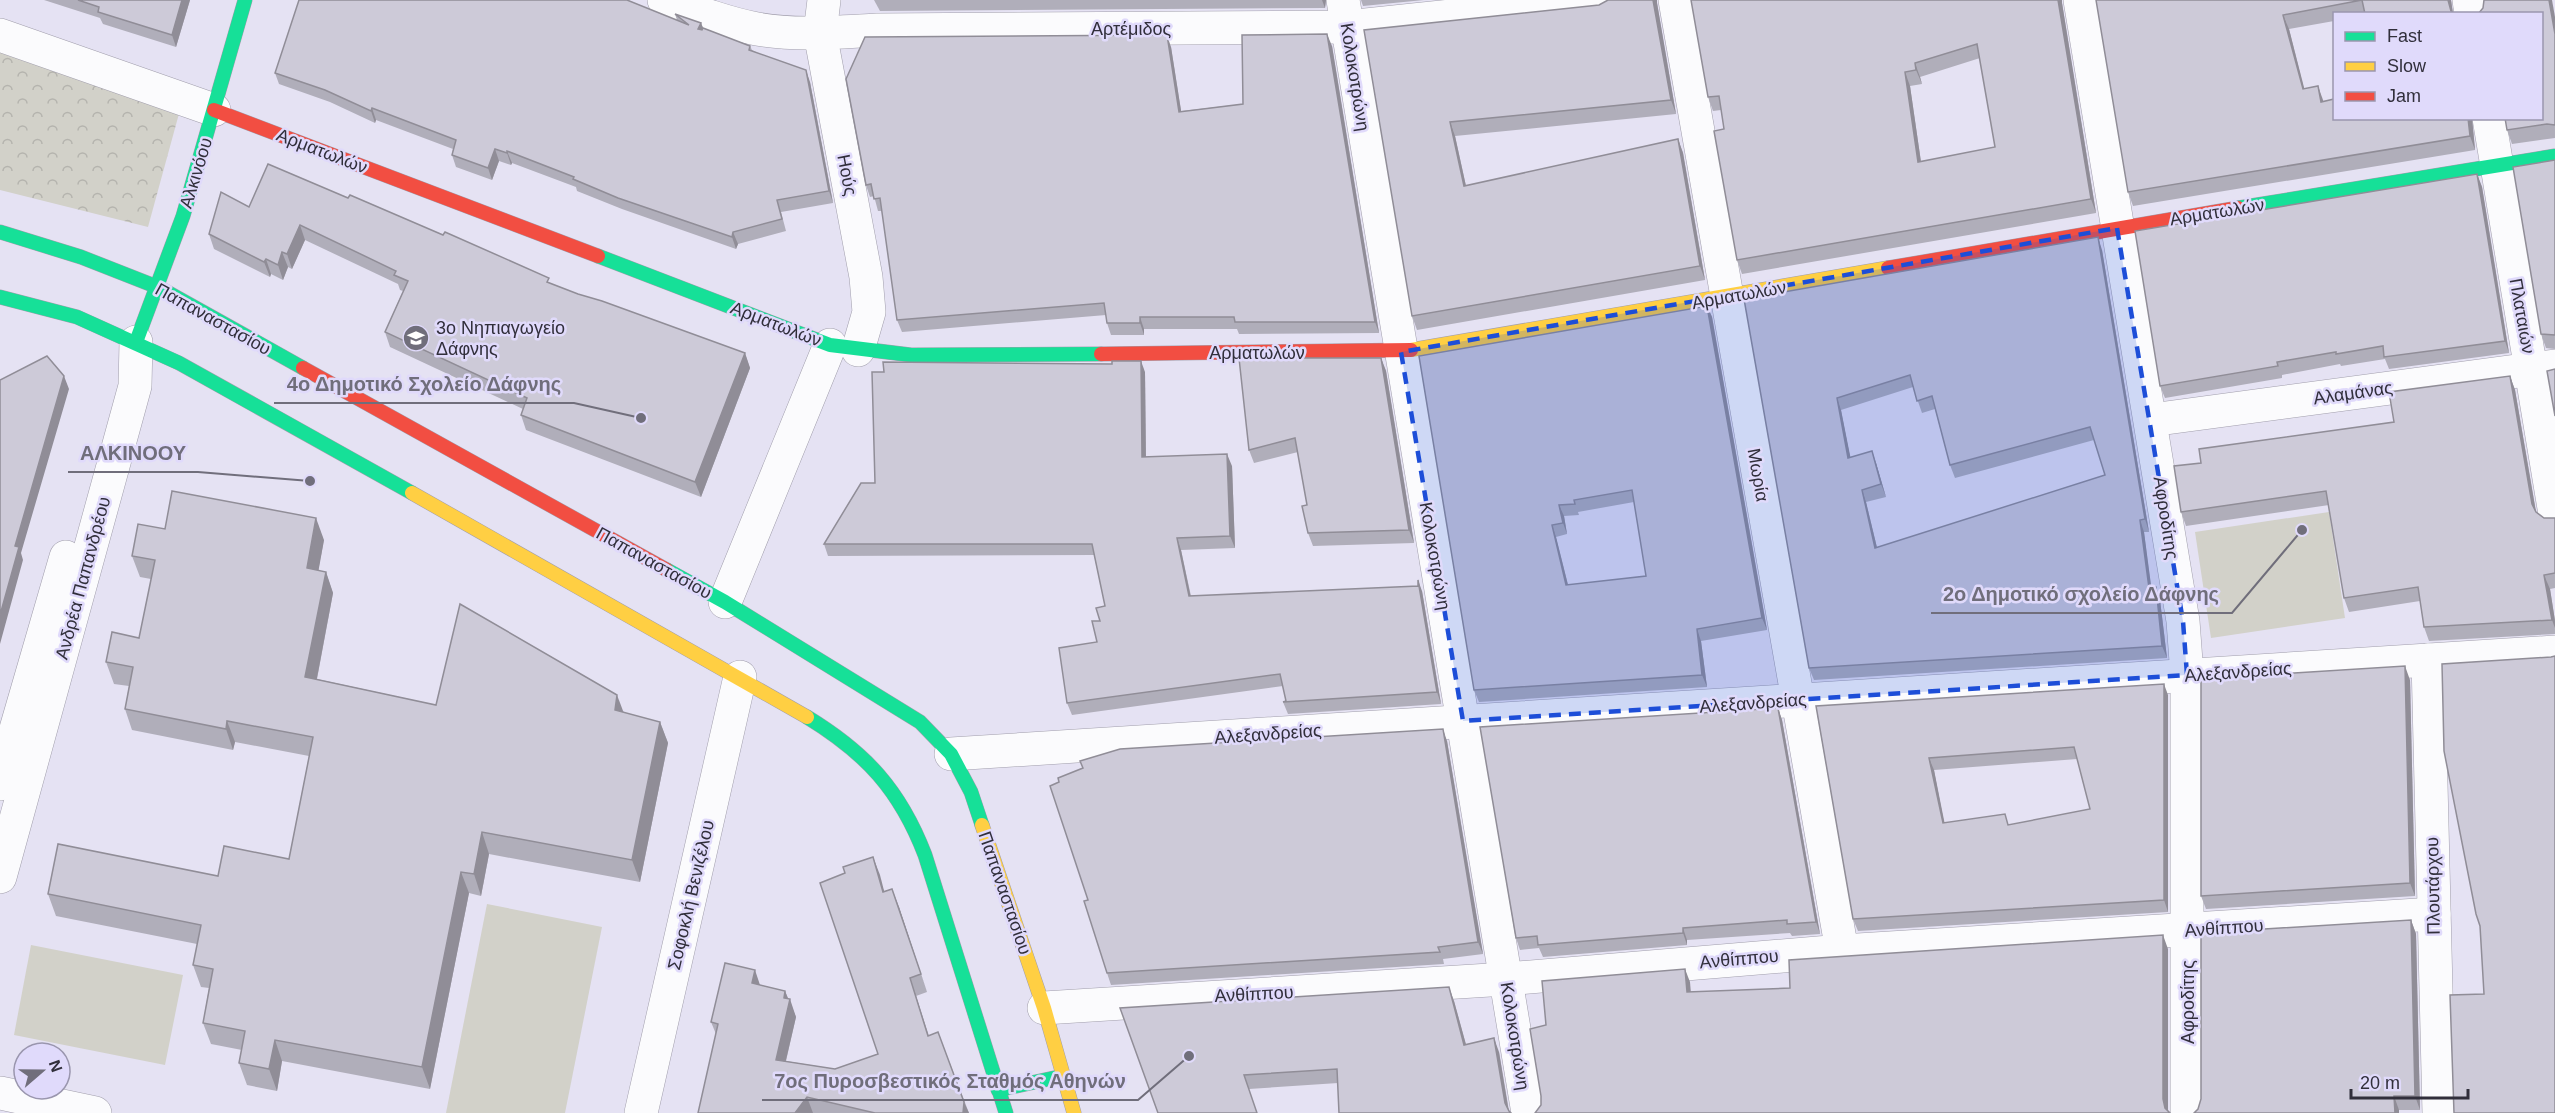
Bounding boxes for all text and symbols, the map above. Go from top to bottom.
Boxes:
legend [2333,12,2543,120]
street label: Αρτέμιδος [1091,19,1171,39]
street label: Κολοκοτρώνη [1337,22,1373,132]
text: Fast [2387,26,2422,46]
text: Slow [2387,56,2427,76]
text: Jam [2387,86,2421,106]
street label: Αρματωλών [274,125,370,177]
street label: Αλκινόου [176,135,216,211]
street label: Ηούς [833,153,861,198]
street label: Αρματωλών [2168,195,2266,229]
street label: Αρματωλών [1690,277,1788,313]
street label: Πλαταιών [2506,277,2538,355]
street label: Παπαναστασίου [152,279,274,359]
street label: Αρματωλών [728,298,824,350]
place label: 3ο Νηπιαγωγείο Δάφνης [436,318,565,359]
school or university icon: 3ο Νηπιαγωγείο Δάφνης [401,323,431,353]
street label: Αρματωλών [1209,343,1305,363]
callout: 4ο Δημοτικό Σχολείο Δάφνης [274,365,574,403]
text: 4ο Δημοτικό Σχολείο Δάφνης [287,373,561,395]
street label: Αλαμάνας [2312,377,2394,408]
callout: ΑΛΚΙΝΟΟΥ [68,434,198,472]
text: ΑΛΚΙΝΟΟΥ [80,442,187,464]
street label: Μωρία [1743,447,1773,503]
street label: Αφροδίτης [2150,475,2182,561]
street label: Ανδρέα Παπανδρέου [52,495,114,661]
street label: Κολοκοτρώνη [1416,501,1454,611]
street label: Παπαναστασίου [593,523,715,603]
callout: 2ο Δημοτικό σχολείο Δάφνης [1931,575,2232,613]
text: 2ο Δημοτικό σχολείο Δάφνης [1943,583,2219,605]
street label: Αλεξανδρείας [2184,658,2293,686]
street label: Αλεξανδρείας [1699,689,1808,717]
street label: Αλεξανδρείας [1214,720,1323,748]
street label: Σοφοκλή Βενιζέλου [664,818,718,972]
street label: Παπαναστασίου [975,829,1035,957]
street label: Πλουτάρχου [2422,837,2444,935]
street label: Ανθίππου [2184,915,2264,941]
street label: Ανθίππου [1699,946,1779,972]
street label: Αφροδίτης [2178,960,2198,1044]
street label: Κολοκοτρώνη [1497,981,1533,1091]
street label: Ανθίππου [1214,982,1294,1006]
north arrow [12,1041,72,1101]
text: N [46,1058,66,1074]
callout: 7ος Πυροσβεστικός Σταθμός Αθηνών [762,1062,1138,1100]
scale bar [2351,1062,2468,1100]
text: 7ος Πυροσβεστικός Σταθμός Αθηνών [774,1070,1126,1092]
text: 20 m [2360,1073,2400,1093]

